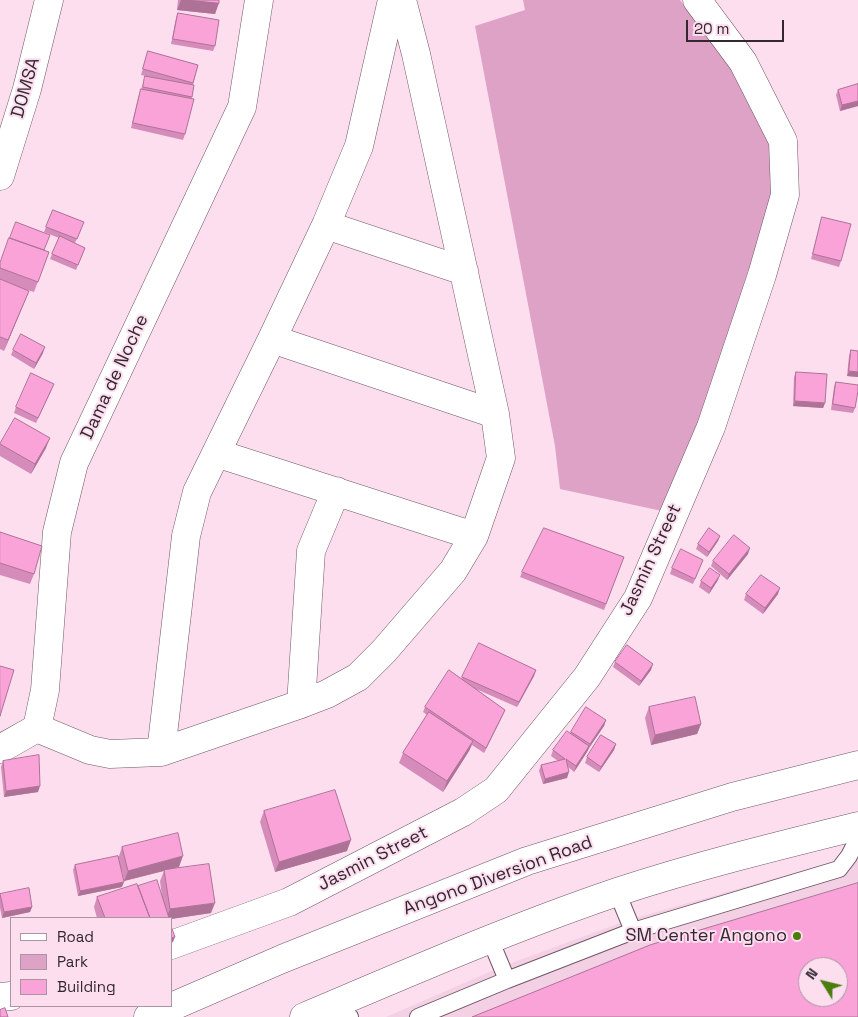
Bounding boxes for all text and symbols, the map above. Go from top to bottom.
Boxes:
scale bar [688,10,786,42]
text: 20 m [694,19,729,38]
street label: DOMSA [7,55,45,121]
street label: Dama de Noche [77,311,153,443]
street label: Jasmin Street [616,501,686,619]
street label: Jasmin Street [314,822,432,896]
street label: Angono Diversion Road [401,832,595,920]
legend [10,917,172,1007]
place label: SM Center Angono [626,925,787,947]
text: Road [57,927,94,946]
marker: SM Center Angono [791,930,803,942]
text: Park [57,952,88,971]
north arrow [798,957,848,1007]
text: N [802,965,822,983]
text: Building [57,977,116,996]

